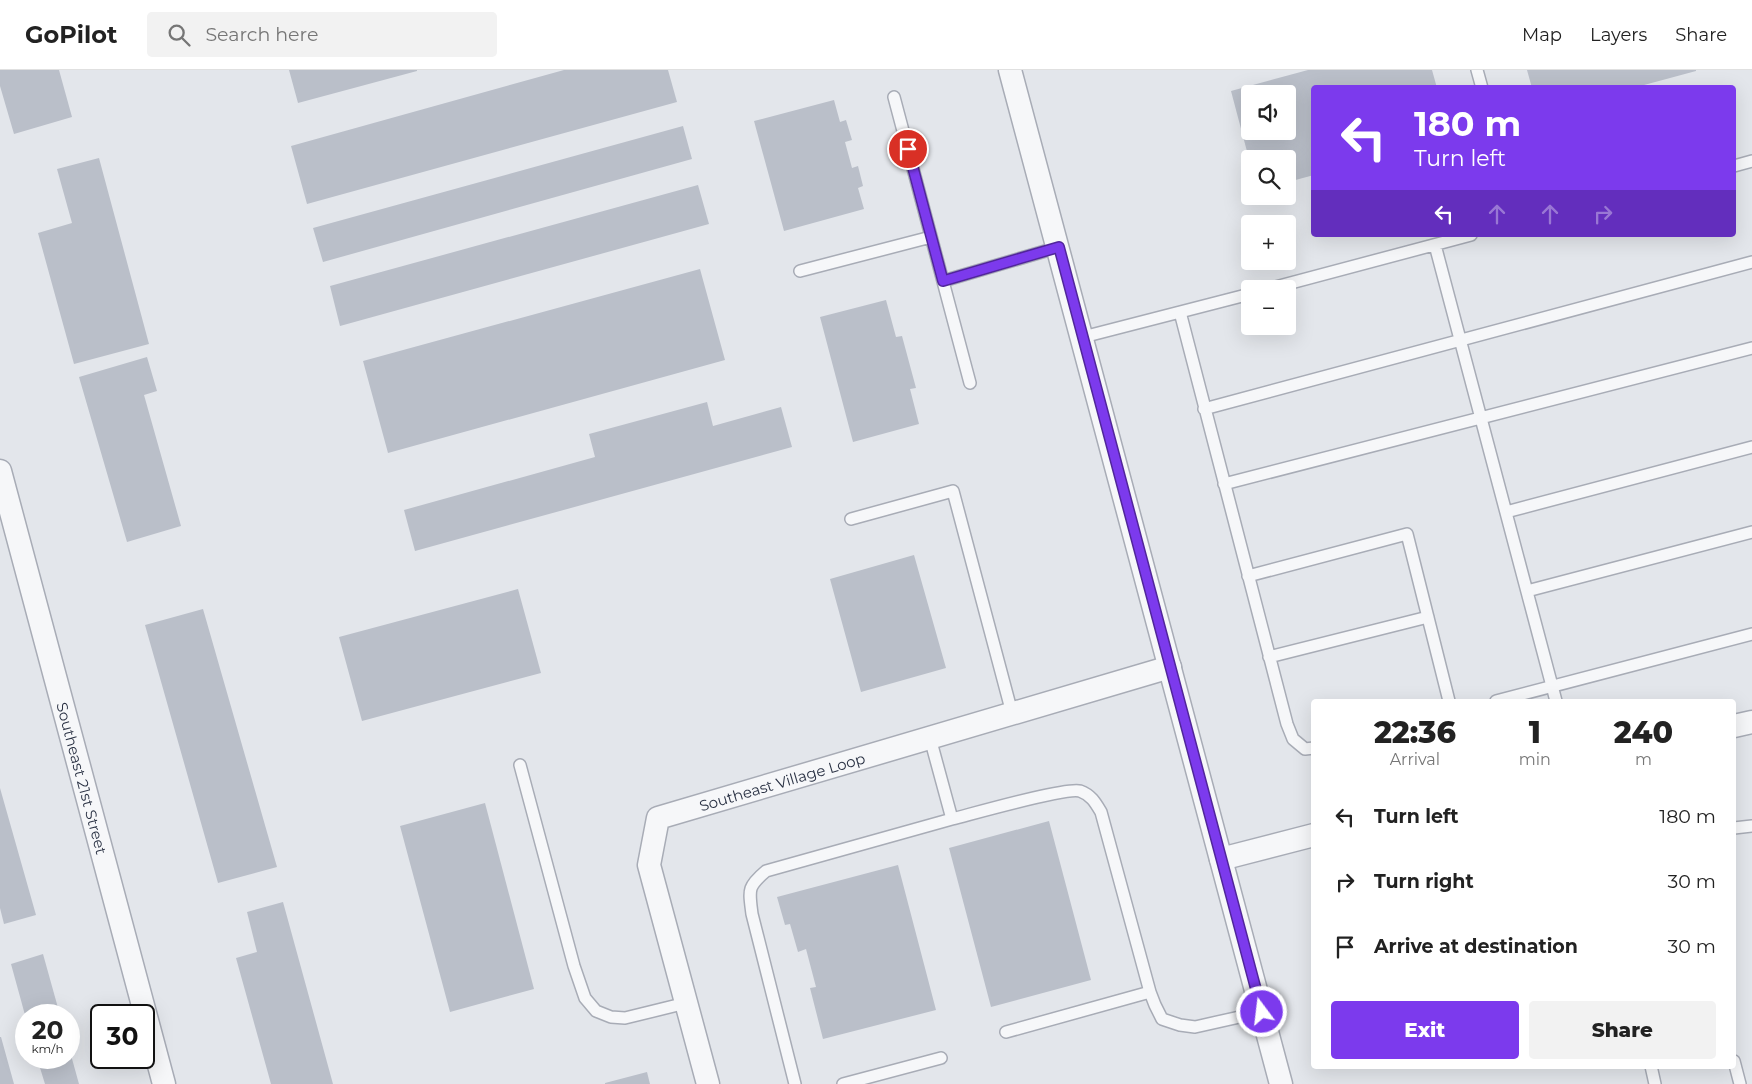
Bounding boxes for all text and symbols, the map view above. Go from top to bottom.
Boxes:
search box [147,12,497,57]
text: GoPilot [25,20,117,49]
icon: search [165,21,193,49]
text: Search here [205,23,318,46]
text: Map [1522,24,1562,46]
text: Layers [1590,24,1647,46]
text: Share [1675,24,1727,46]
map controls [1241,85,1296,335]
button: sound [1241,85,1296,140]
text: 180 m [1414,102,1521,145]
icon: left [1331,105,1396,170]
pin [887,128,929,170]
icon: arrive [894,135,922,163]
text: Turn left [1414,145,1506,172]
button: search [1241,150,1296,205]
icon: left [1430,200,1458,228]
icon: ahead [1483,200,1511,228]
icon: ahead [1536,200,1564,228]
icon: right [1589,200,1617,228]
button: + [1241,215,1296,270]
button: − [1241,280,1296,335]
street label: Southeast 21st Street [53,700,112,856]
text: 22:36 [1374,714,1456,751]
text: 1 [1529,714,1541,751]
text: 240 [1614,714,1673,751]
street label: Southeast Village Loop [697,748,867,815]
text: Arrival [1390,750,1440,769]
text: min [1519,750,1551,769]
text: m [1635,750,1652,769]
icon: left [1331,803,1359,831]
text: Turn left [1374,805,1459,828]
text: 180 m [1659,805,1716,828]
icon: right [1331,868,1359,896]
text: Turn right [1374,870,1474,893]
text: 30 m [1668,870,1716,893]
icon: arrive [1331,933,1359,961]
text: Arrive at destination [1374,935,1578,958]
text: 30 m [1668,935,1716,958]
position arrow [1235,985,1287,1037]
button: Exit [1331,1001,1519,1059]
button: Share [1529,1001,1716,1059]
speed limit sign: 30 [90,1004,155,1069]
text: 20 [32,1015,63,1045]
text: km/h [31,1041,64,1056]

